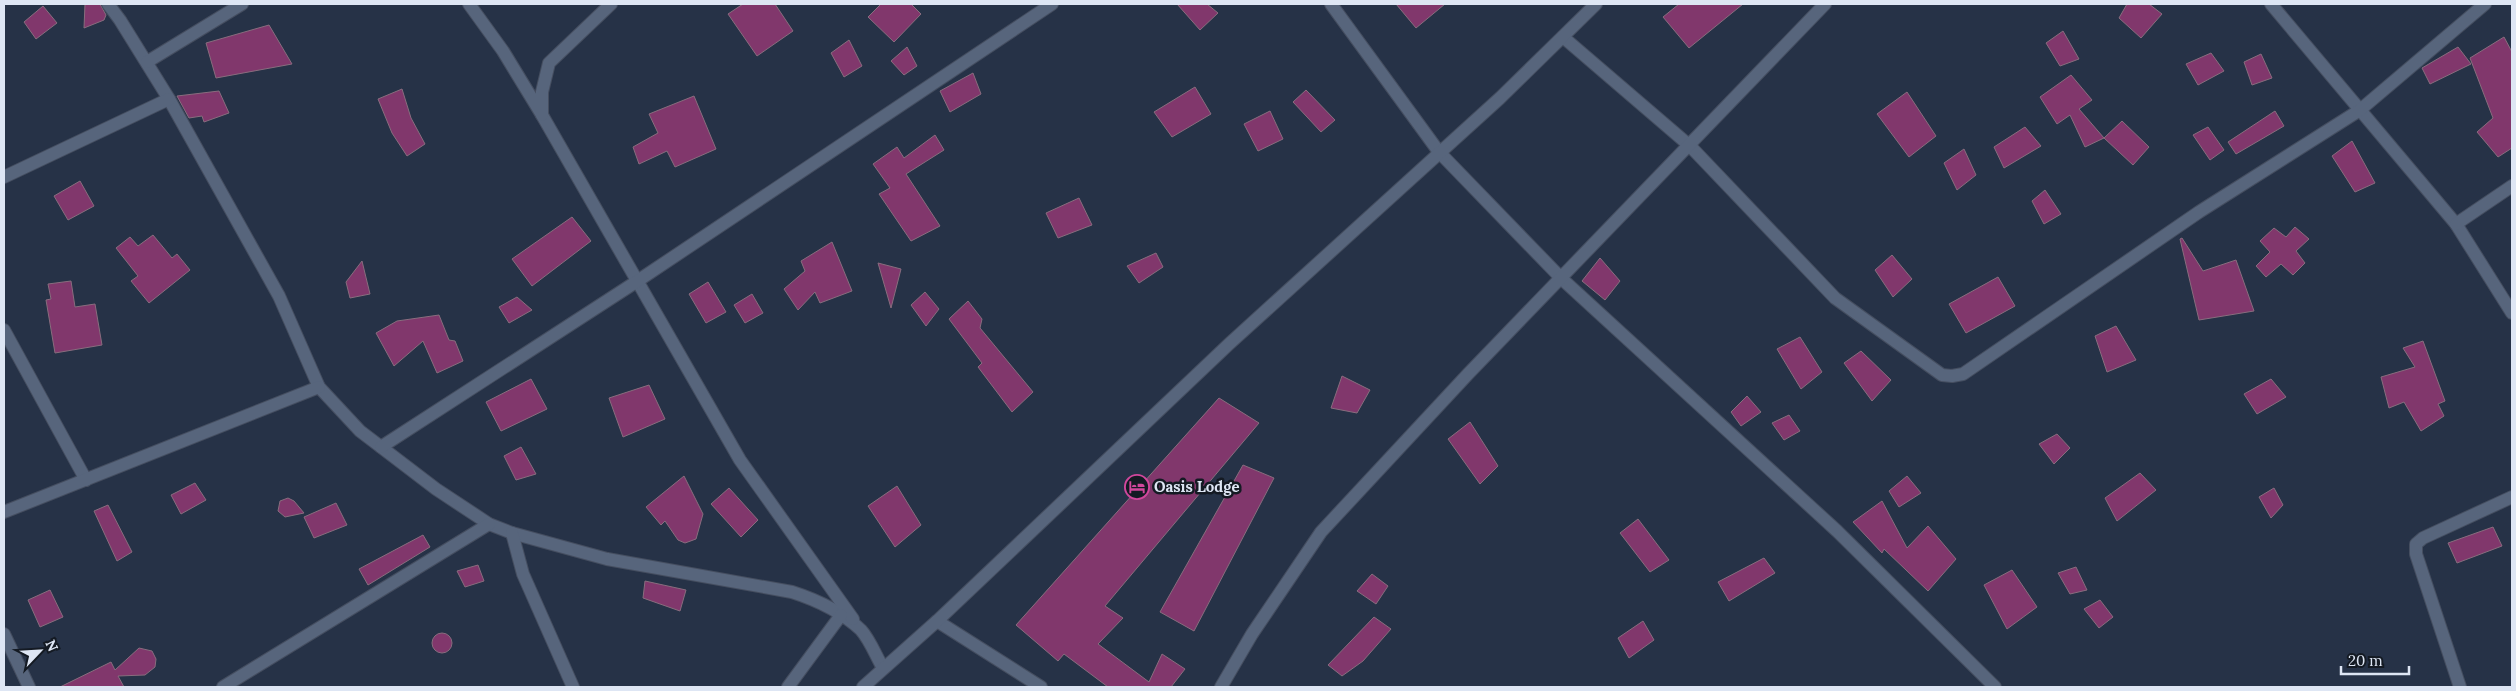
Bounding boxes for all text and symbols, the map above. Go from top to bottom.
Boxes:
hotel icon: Oasis Lodge [1124,474,1150,500]
place label: Oasis Lodge [1154,477,1240,496]
north arrow [15,626,65,676]
text: N [41,637,62,654]
scale bar [2341,644,2408,676]
text: 20 m [2348,651,2383,670]

